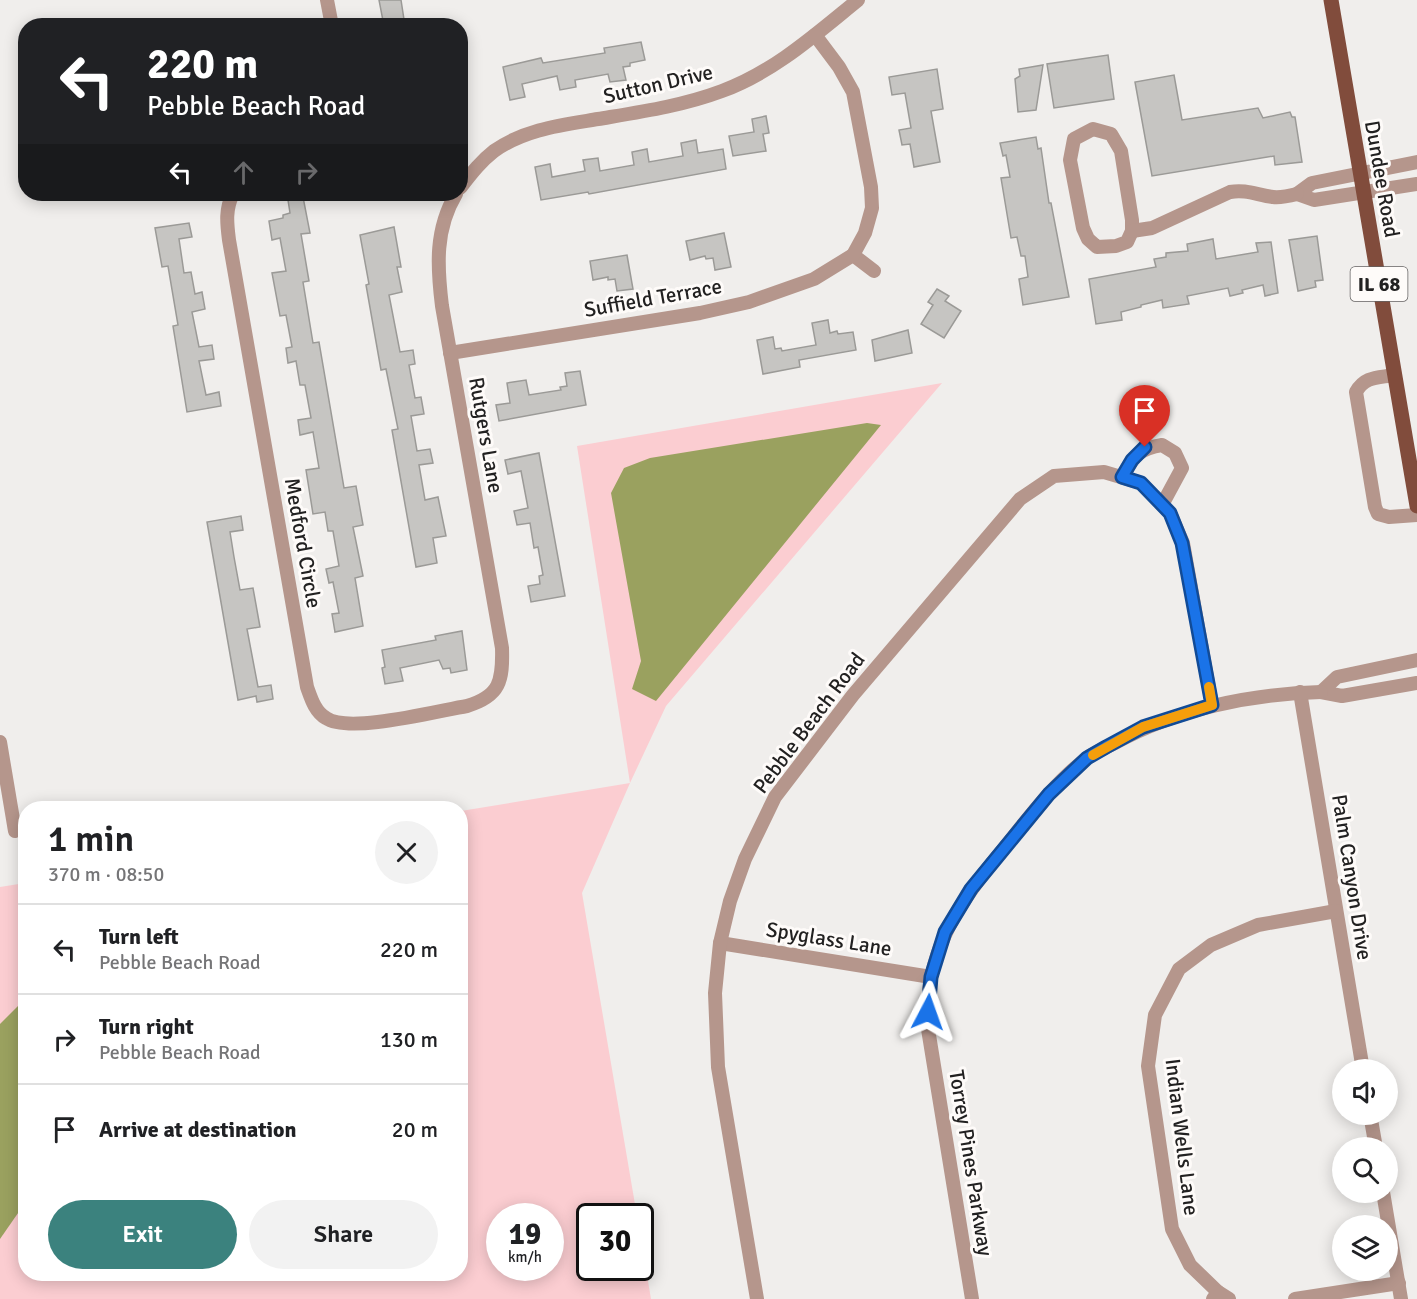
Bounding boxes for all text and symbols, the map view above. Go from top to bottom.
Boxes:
text: 220 m [147,39,258,90]
icon: left [48,42,126,120]
street label: Sutton Drive [601,59,715,109]
text: Pebble Beach Road [147,90,365,123]
street label: Dundee Road [1359,119,1405,239]
icon: left [164,156,197,189]
icon: ahead [227,156,260,189]
icon: right [290,156,323,189]
road number: IL 68 [1350,267,1408,301]
street label: Suffield Terrace [582,273,724,323]
street label: Rutgers Lane [463,375,509,495]
pin [1119,385,1170,447]
icon: arrive [1128,394,1161,427]
street label: Medford Circle [279,476,327,610]
street label: Pebble Beach Road [748,647,870,799]
street label: Palm Canyon Drive [1326,792,1378,962]
text: 1 min [48,817,134,862]
button: close [375,821,438,884]
text: 370 m · 08:50 [48,862,164,887]
street label: Spyglass Lane [764,916,894,962]
text: Turn left [99,923,179,950]
icon: left [48,933,81,966]
text: 220 m [380,936,438,963]
text: Pebble Beach Road [99,950,261,975]
position arrow [896,980,960,1044]
text: Turn right [99,1013,194,1040]
icon: right [48,1023,81,1056]
text: 130 m [380,1026,438,1053]
text: Pebble Beach Road [99,1040,261,1065]
street label: Indian Wells Lane [1159,1057,1205,1217]
map controls [1332,1059,1398,1281]
button: sound [1332,1059,1398,1125]
street label: Torrey Pines Parkway [943,1068,999,1258]
icon: arrive [48,1113,81,1146]
text: Arrive at destination [99,1116,296,1143]
text: 20 m [392,1116,438,1143]
button: search [1332,1137,1398,1203]
button: Exit [48,1200,237,1269]
button: Share [249,1200,438,1269]
speed limit sign: 30 [576,1203,654,1281]
button: layers [1332,1215,1398,1281]
text: 19 [509,1216,541,1253]
text: km/h [508,1248,542,1266]

